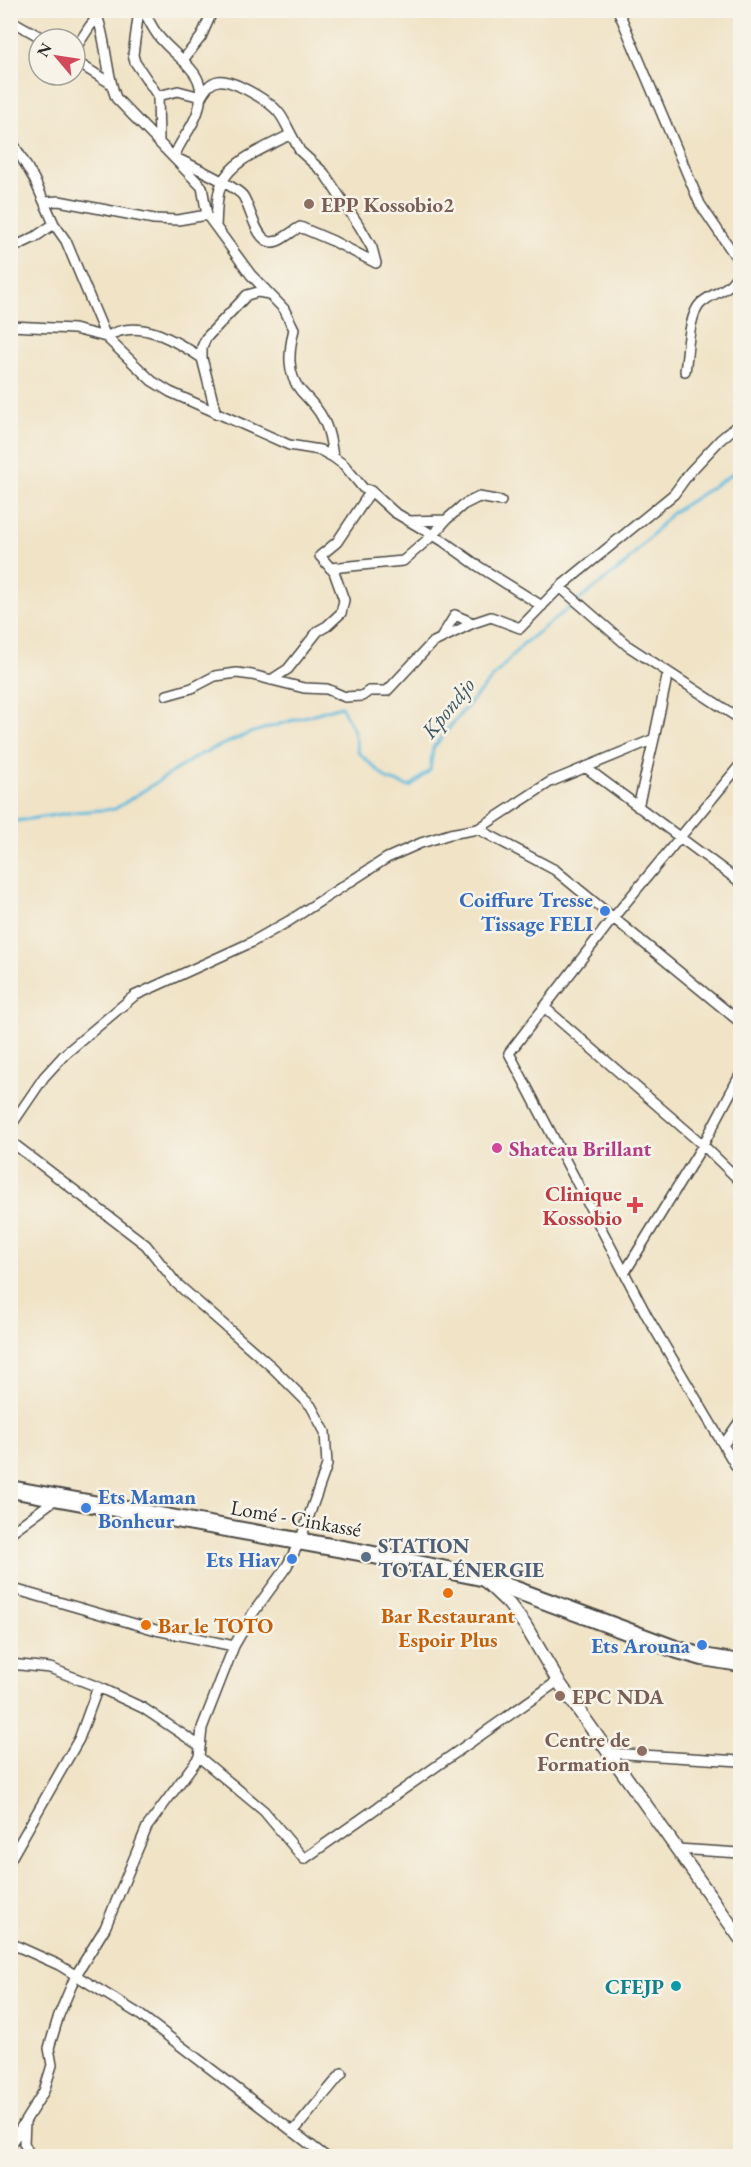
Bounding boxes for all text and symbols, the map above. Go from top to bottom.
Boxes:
north arrow [27,27,87,87]
text: N [32,39,57,61]
place label: EPP Kossobio2 [321,191,454,218]
marker: EPP Kossobio2 [302,197,316,211]
water label: Kpondjo [414,672,481,745]
place label: Coiffure Tresse Tissage FELI [459,886,593,937]
marker: Coiffure Tresse Tissage FELI [598,904,612,918]
place label: Shateau Brillant [509,1135,651,1162]
marker: Shateau Brillant [490,1141,504,1155]
place label: Clinique Kossobio [543,1180,622,1231]
marker: Clinique Kossobio [626,1196,644,1214]
place label: Ets Maman Bonheur [98,1483,196,1534]
street label: Lomé - Cinkassé [228,1493,364,1543]
marker: Ets Maman Bonheur [79,1501,93,1515]
place label: STATION TOTAL ÉNERGIE [378,1532,544,1583]
place label: Ets Hiav [206,1546,281,1573]
marker: STATION TOTAL ÉNERGIE [359,1550,373,1564]
marker: Ets Hiav [285,1552,299,1566]
marker: Bar Restaurant Espoir Plus [441,1586,455,1600]
place label: Bar Restaurant Espoir Plus [381,1602,515,1653]
place label: Bar le TOTO [158,1612,273,1639]
marker: Bar le TOTO [139,1618,153,1632]
place label: Ets Arouna [591,1632,691,1659]
marker: Ets Arouna [695,1638,709,1652]
place label: EPC NDA [572,1683,665,1710]
marker: EPC NDA [553,1689,567,1703]
place label: Centre de Formation [537,1726,630,1777]
marker: Centre de Formation [635,1744,649,1758]
place label: CFEJP [605,1973,664,2000]
marker: CFEJP [669,1979,683,1993]

